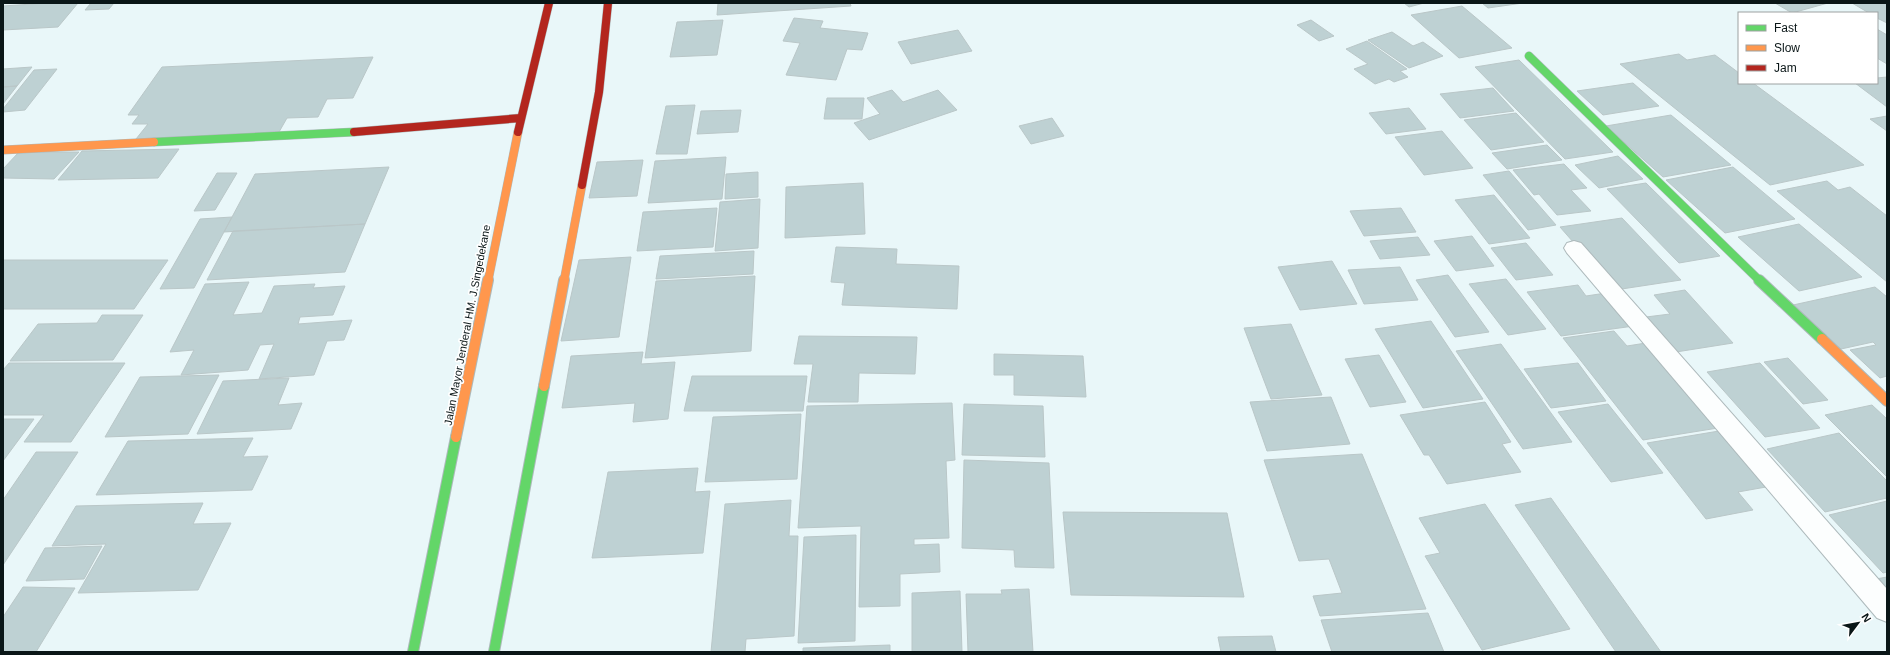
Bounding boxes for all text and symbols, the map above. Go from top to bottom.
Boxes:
legend [1738,12,1878,84]
text: Fast [1774,21,1798,35]
text: Slow [1774,41,1800,55]
text: Jam [1774,61,1797,75]
street label: Jalan Mayor Jenderal HM. J.Singedekane [442,224,492,426]
north arrow [1838,603,1878,643]
text: N [1859,611,1874,624]

